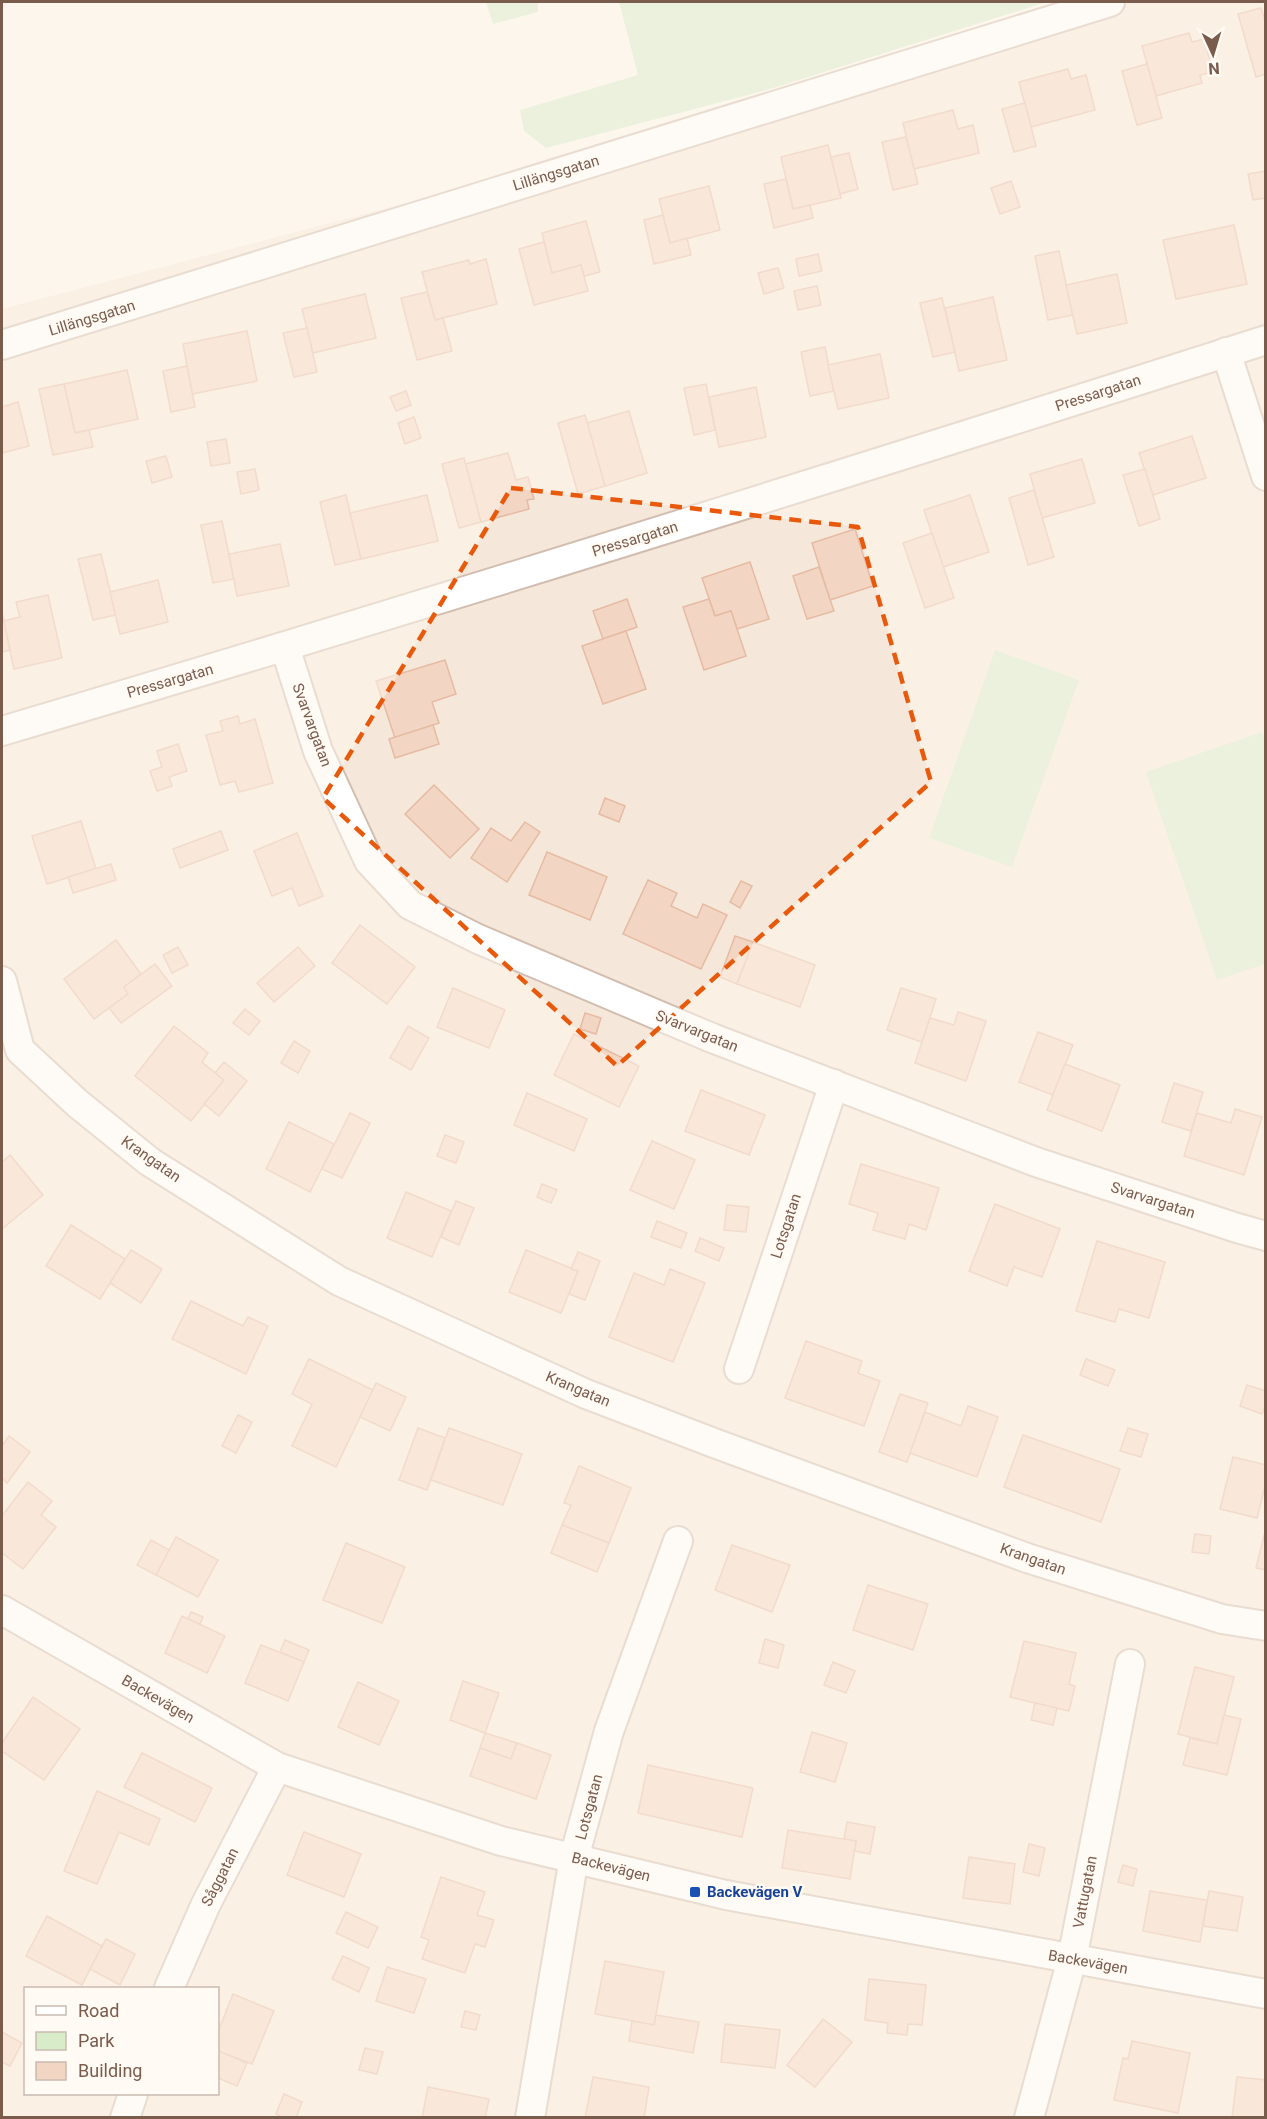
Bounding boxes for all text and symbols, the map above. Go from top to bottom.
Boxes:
north arrow [1183,24,1243,84]
text: N [1208,59,1220,78]
street label: Lillängsgatan [511,151,601,195]
street label: Lillängsgatan [47,296,137,340]
street label: Pressargatan [1053,371,1143,415]
street label: Pressargatan [590,517,680,561]
street label: Pressargatan [125,660,215,702]
street label: Svarvargatan [289,681,335,769]
street label: Svarvargatan [653,1006,741,1056]
street label: Krangatan [118,1132,184,1186]
street label: Svarvargatan [1109,1178,1197,1222]
street label: Lotsgatan [767,1191,805,1261]
street label: Krangatan [543,1367,613,1411]
street label: Krangatan [998,1539,1068,1579]
street label: Backevägen [119,1671,197,1727]
street label: Lotsgatan [572,1772,606,1842]
street label: Såggatan [198,1845,242,1909]
street label: Backevägen [570,1849,652,1885]
street label: Vattugatan [1069,1854,1101,1930]
place label: Backevägen V [707,1883,803,1901]
marker: Backevägen V [688,1885,702,1899]
street label: Backevägen [1047,1946,1129,1978]
legend [24,1987,219,2095]
text: Road [78,2000,119,2021]
text: Park [78,2030,115,2051]
text: Building [78,2060,142,2081]

